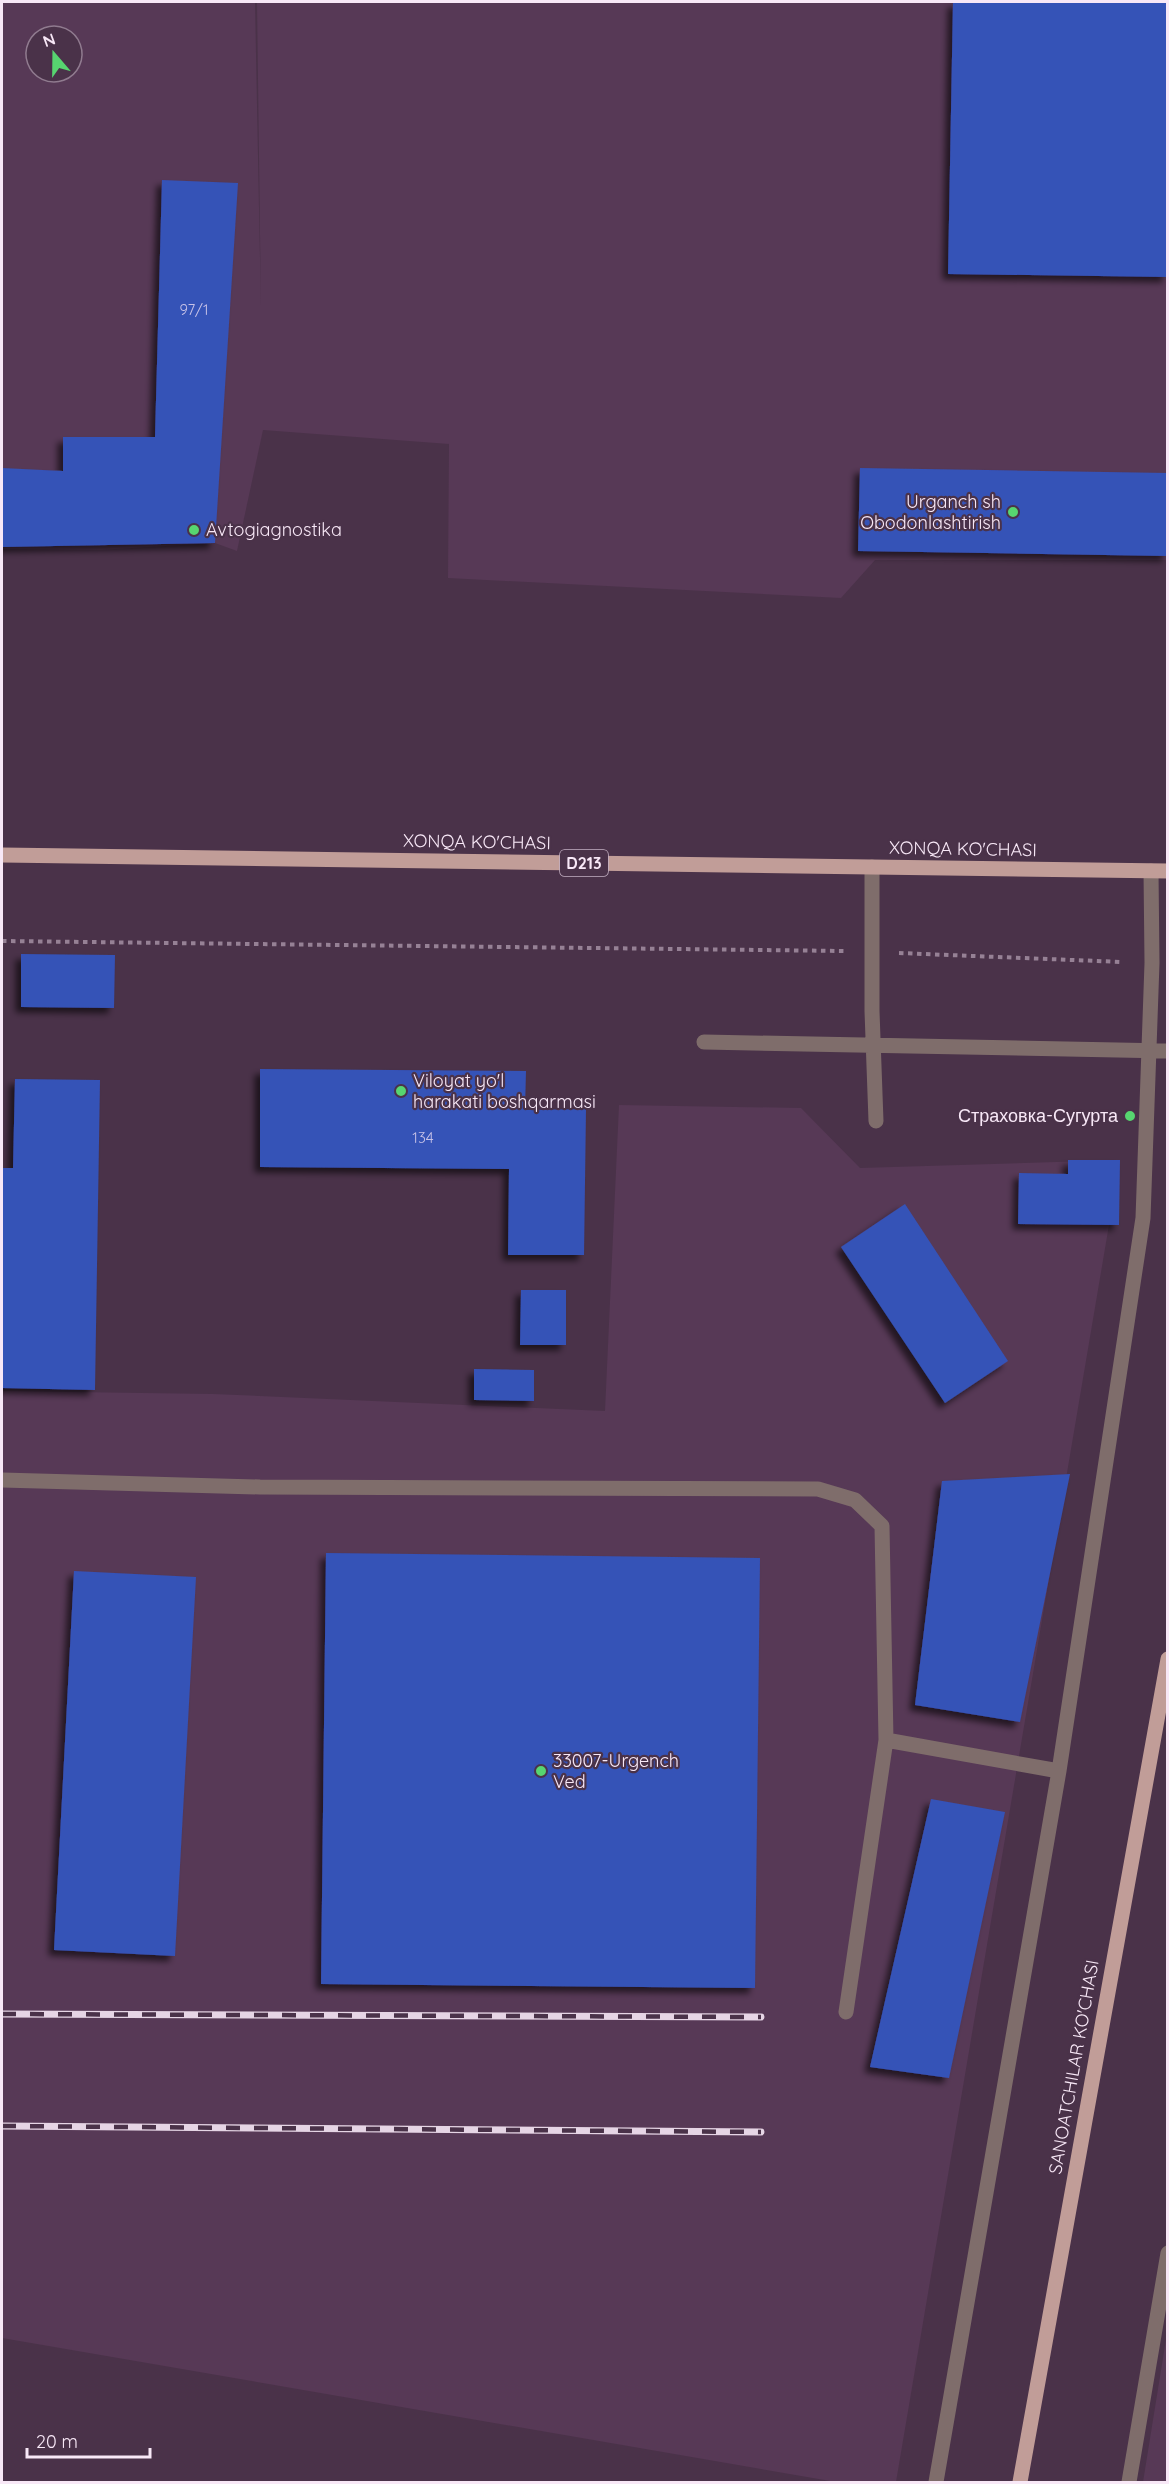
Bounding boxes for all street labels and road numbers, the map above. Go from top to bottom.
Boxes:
street label: XONQA KO'CHASI [403,829,551,854]
street label: XONQA KO'CHASI [889,836,1037,861]
road number: D213 [560,850,608,876]
street label: SANOATCHILAR KO'CHASI [1043,1958,1104,2176]

